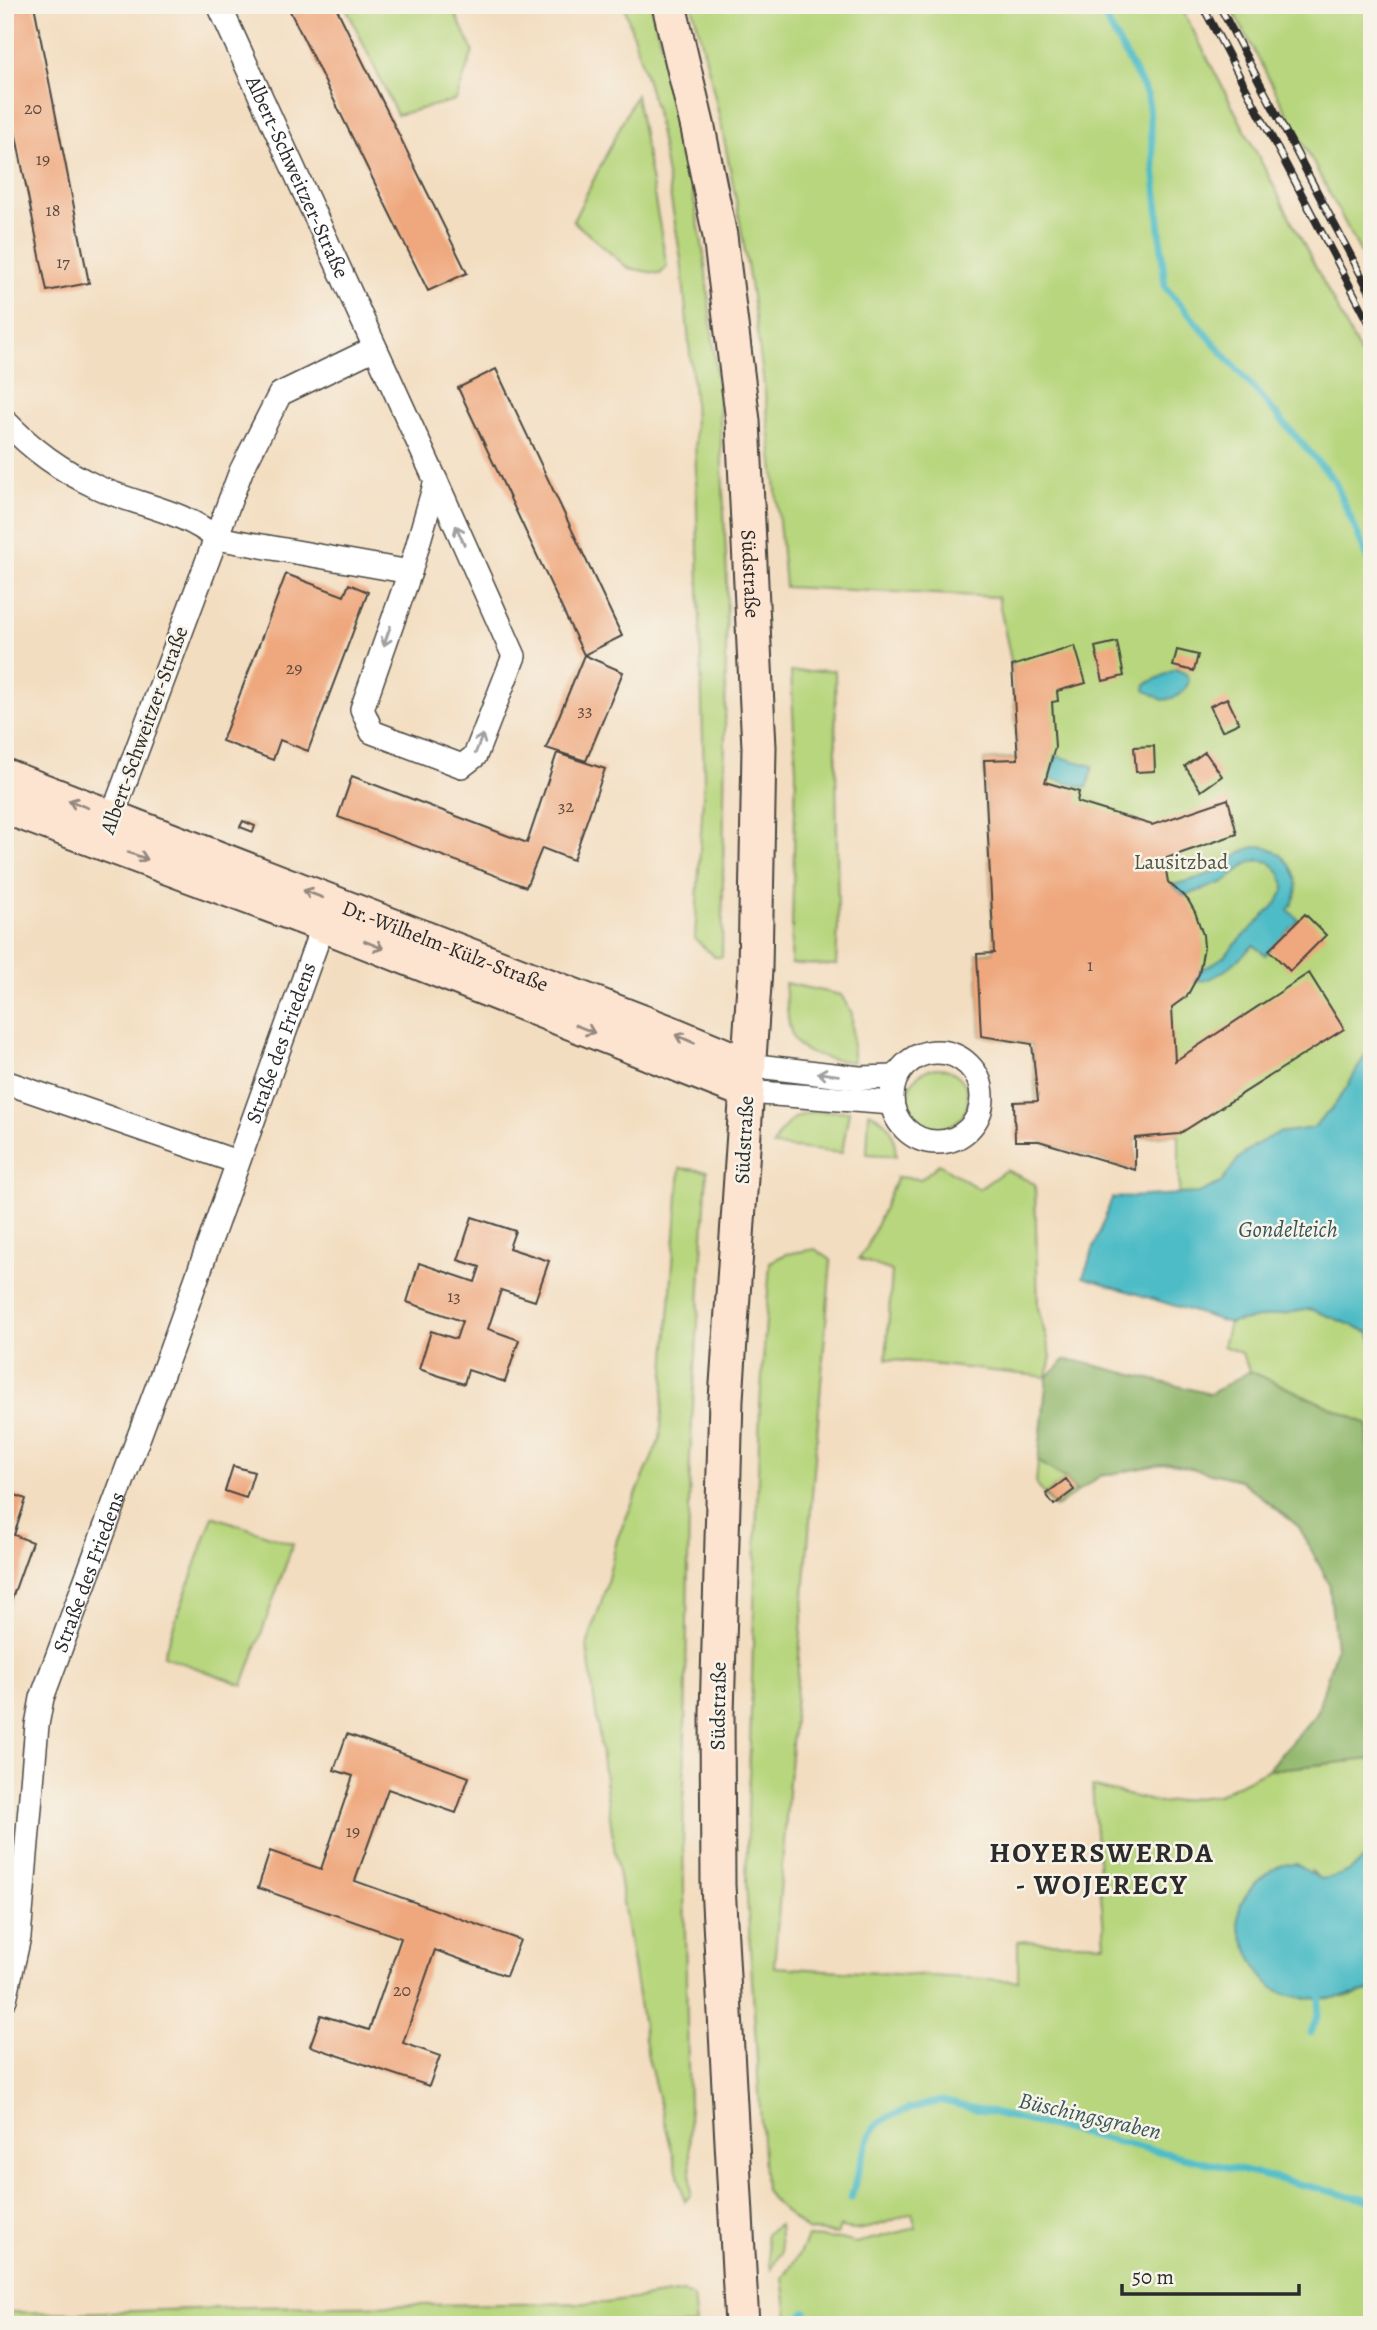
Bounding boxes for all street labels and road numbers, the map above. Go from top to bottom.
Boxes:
street label: Albert-Schweitzer-Straße [239,70,356,283]
street label: Südstraße [734,529,767,619]
street label: Albert-Schweitzer-Straße [93,622,195,839]
street label: Dr.-Wilhelm-Külz-Straße [338,893,552,998]
street label: Straße des Friedens [239,958,323,1127]
street label: Südstraße [728,1095,760,1185]
street label: Straße des Friedens [46,1488,131,1656]
street label: Südstraße [703,1661,733,1751]

